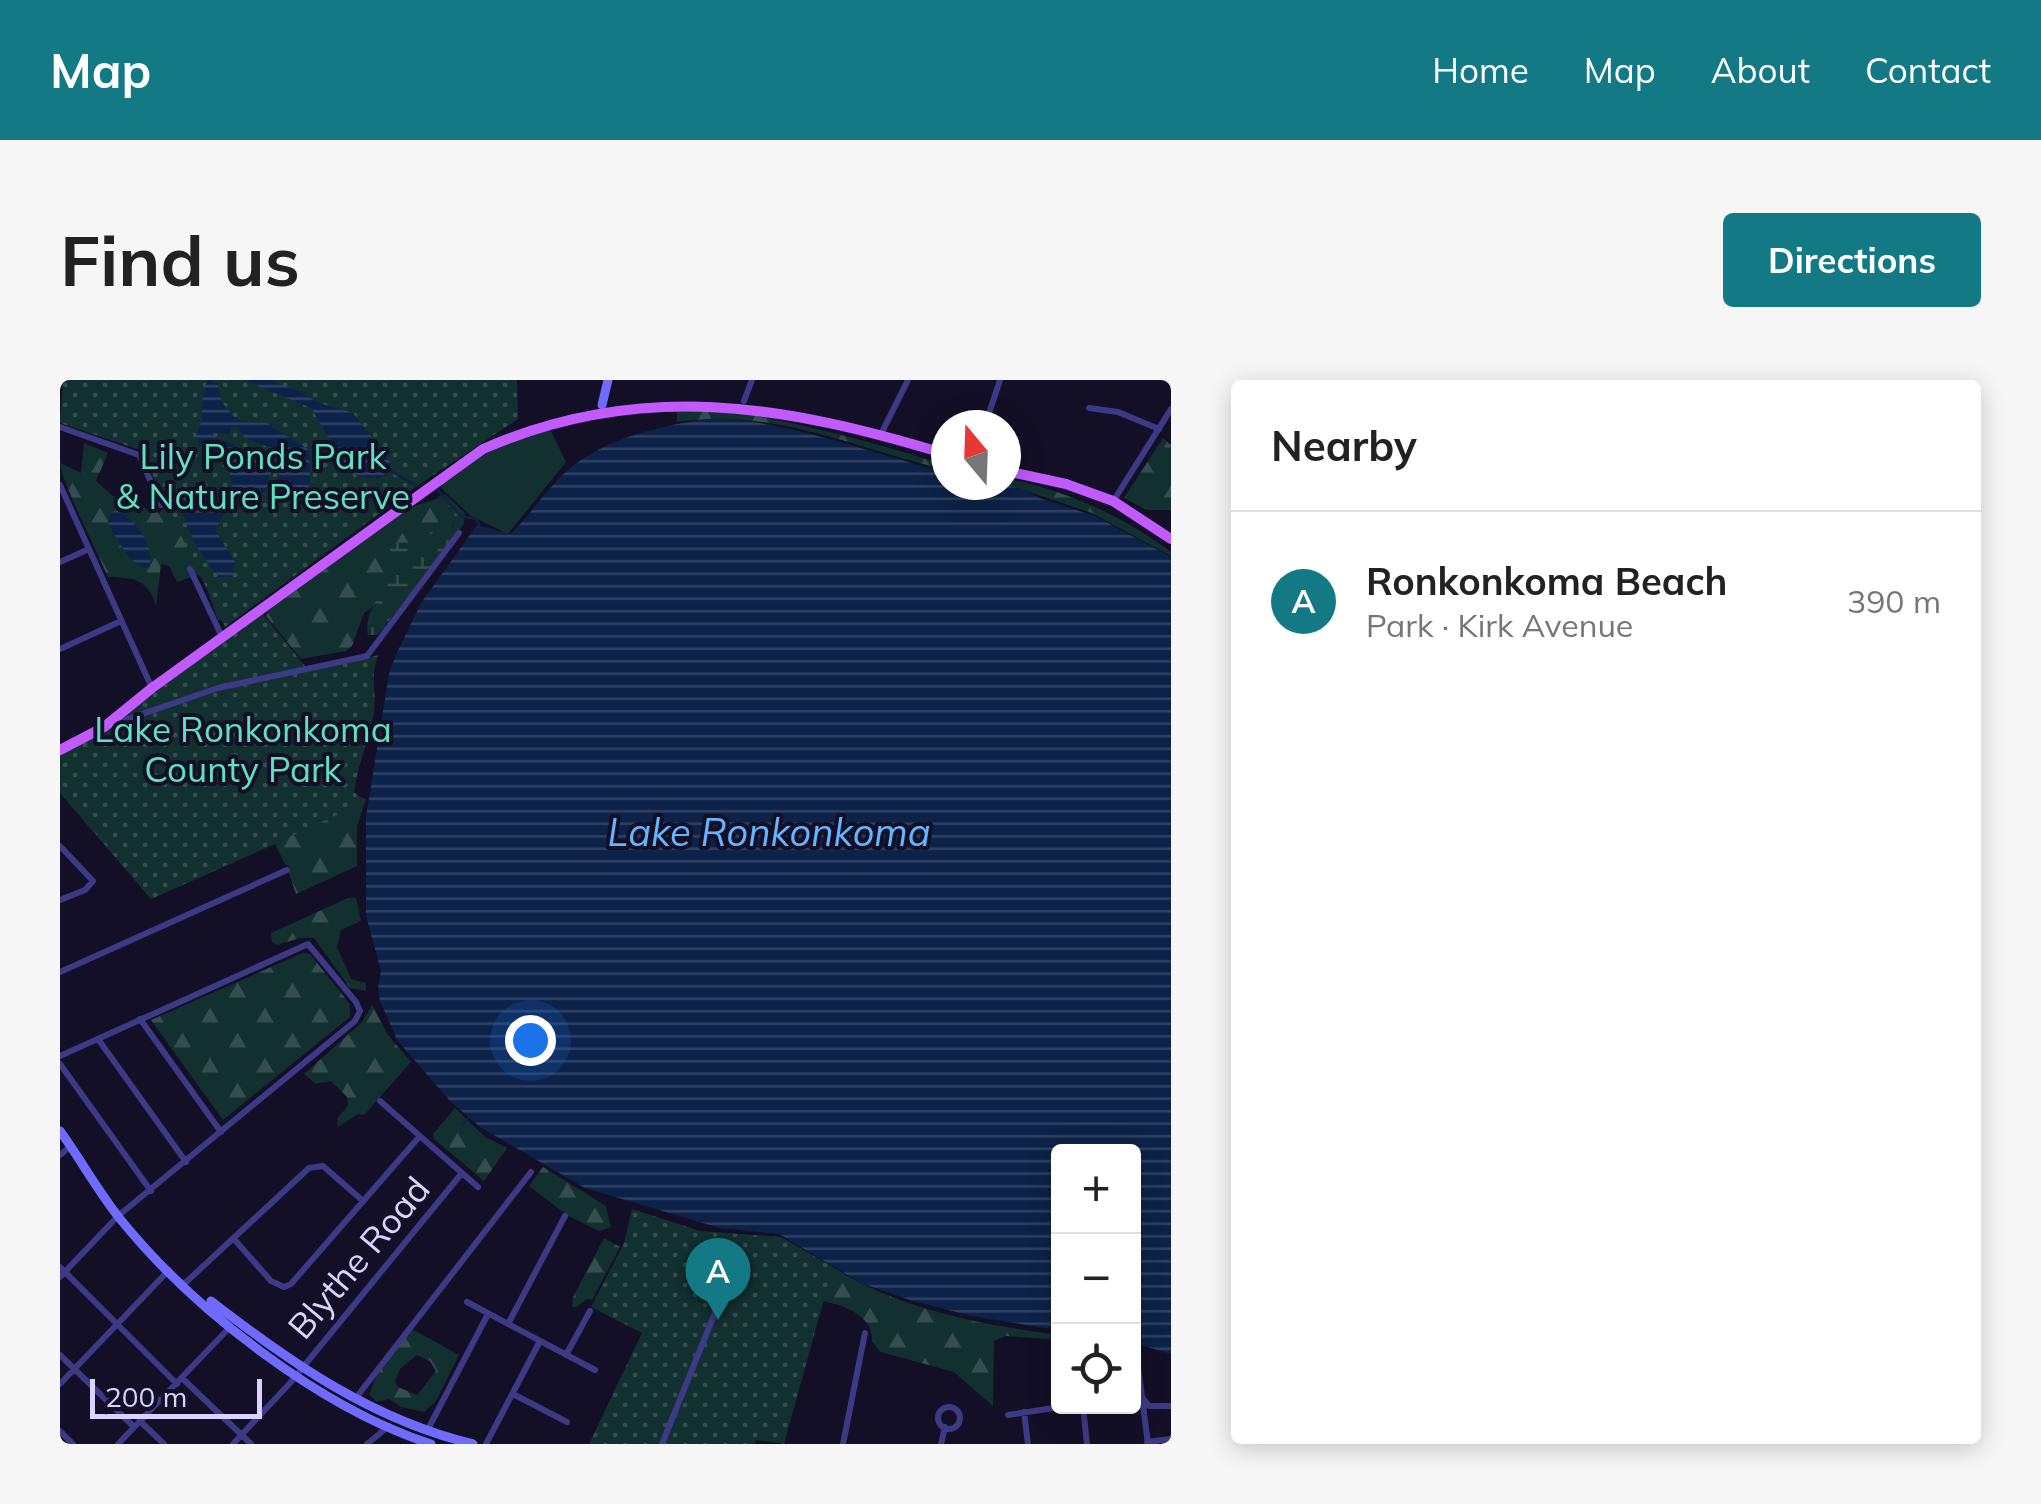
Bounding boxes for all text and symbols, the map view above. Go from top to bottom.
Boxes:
text: Map [50,40,151,100]
text: Home [1432,48,1529,92]
text: Map [1584,48,1656,92]
text: About [1711,48,1810,92]
text: Contact [1865,48,1991,92]
button: Directions [1723,213,1981,307]
text: Find us [60,216,300,304]
north arrow [931,410,1021,500]
text: Nearby [1271,419,1417,472]
park label: Lily Ponds Park & Nature Preserve [116,434,410,518]
text: Ronkonkoma Beach [1366,557,1728,605]
text: A [1291,581,1316,621]
text: 390 m [1847,581,1941,621]
text: Park · Kirk Avenue [1366,605,1633,645]
park label: Lake Ronkonkoma County Park [94,707,392,791]
water label: Lake Ronkonkoma [607,808,931,856]
your location [505,1015,556,1066]
map controls [1051,1144,1141,1414]
button: + [1051,1144,1141,1234]
street label: Blythe Road [278,1167,439,1347]
button: − [1051,1234,1141,1324]
pin: A [686,1238,750,1320]
button: locate [1051,1324,1141,1414]
scale bar [90,1374,262,1418]
text: 200 m [105,1379,187,1414]

